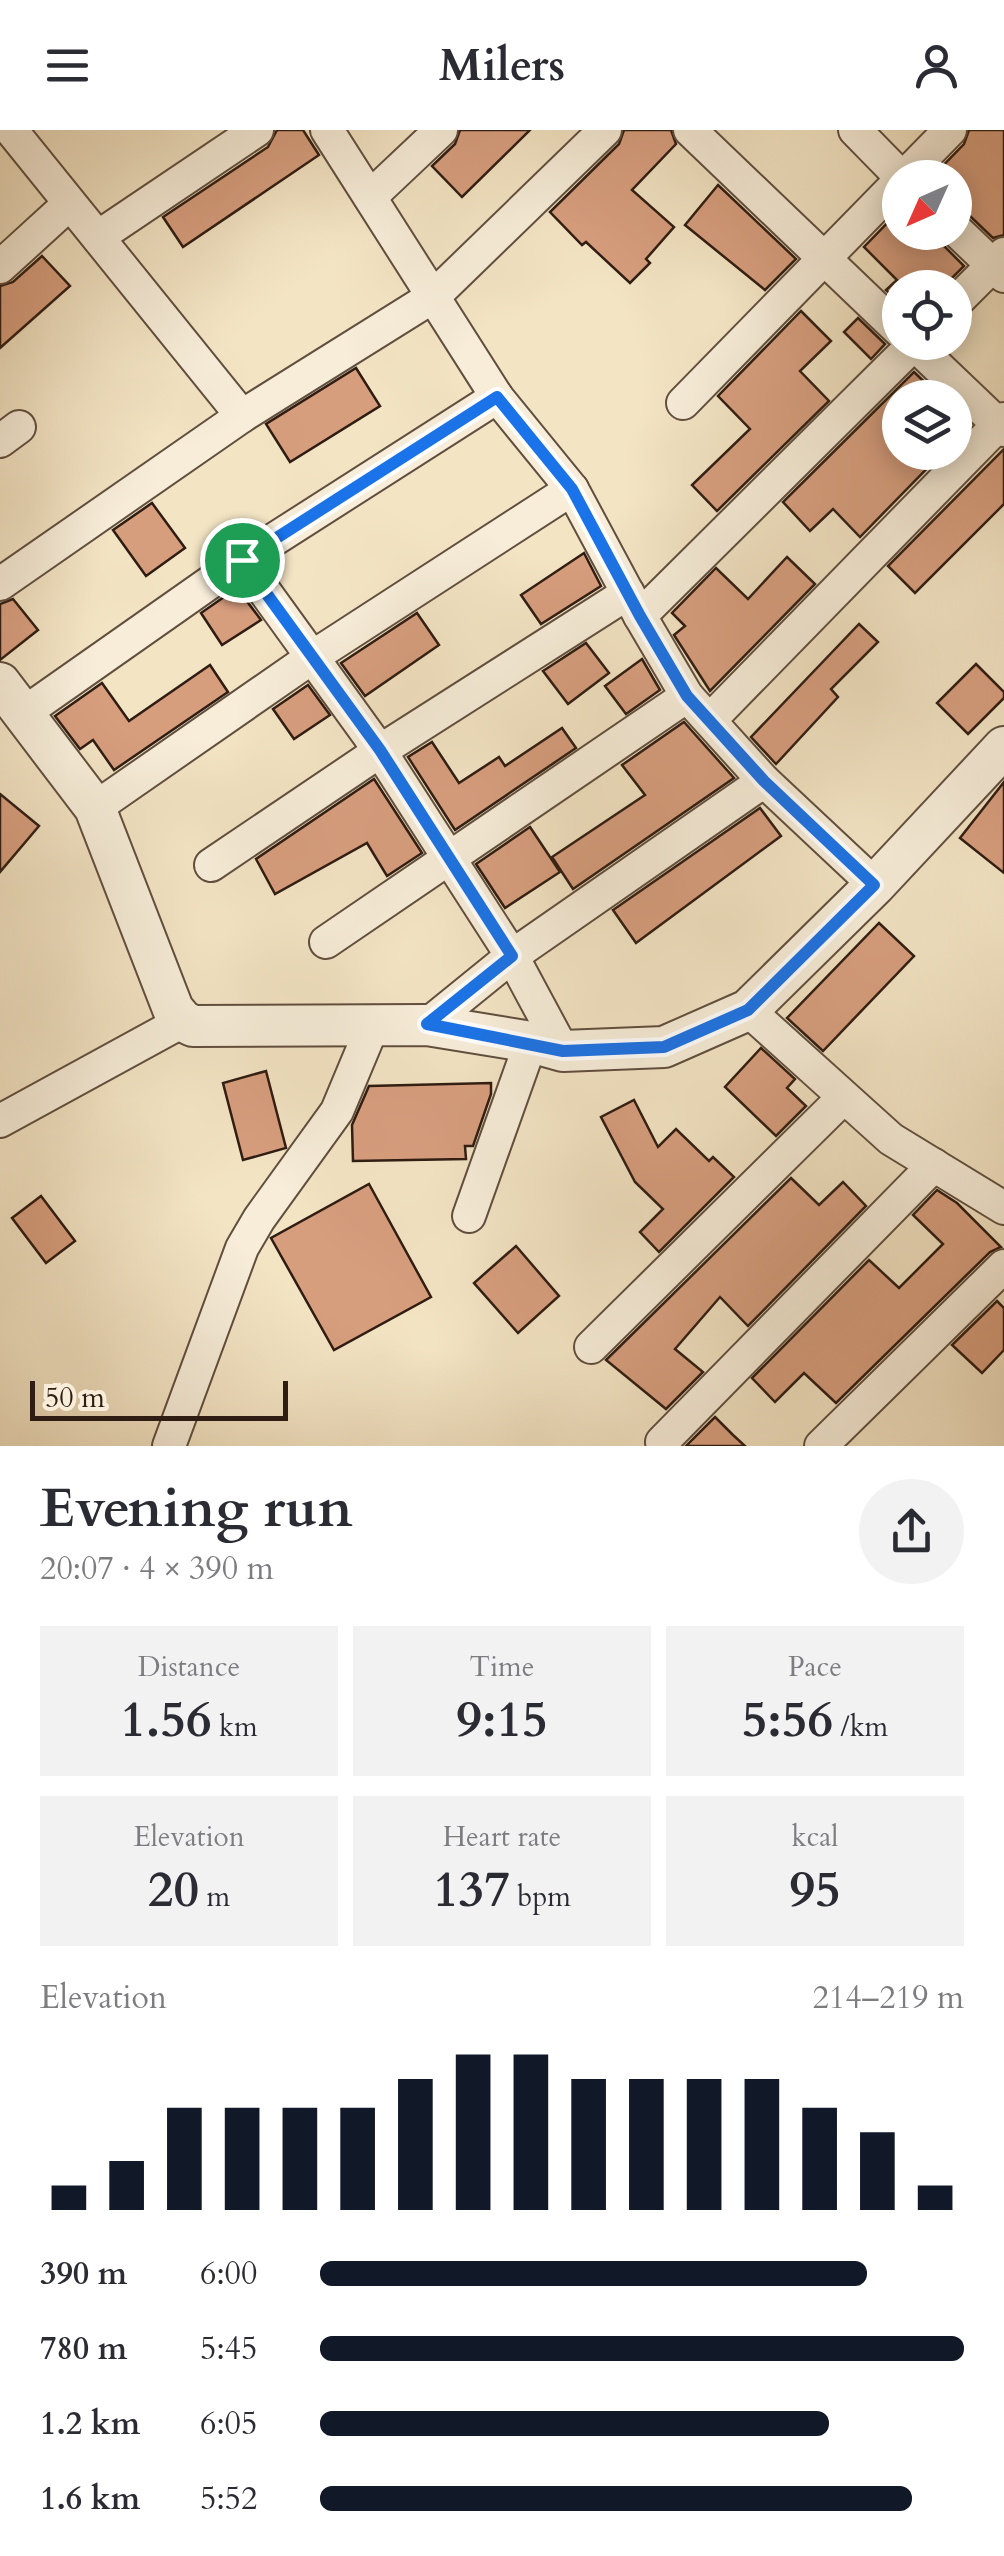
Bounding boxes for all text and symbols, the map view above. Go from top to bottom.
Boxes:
text: Milers [439,35,565,96]
icon: menu [40,38,95,93]
icon: person [909,38,964,93]
north arrow [882,160,972,250]
map controls [882,160,972,470]
button: locate [882,270,972,360]
button: layers [882,380,972,470]
pin [200,518,285,603]
icon: arrive [215,533,270,588]
scale bar [30,1376,288,1420]
text: 50 m [45,1379,105,1417]
text: Evening run [40,1472,353,1546]
button: share [859,1479,964,1584]
text: 20:07 · 4 × 390 m [40,1547,274,1591]
text: Distance [138,1648,240,1686]
text: Time [470,1648,534,1686]
text: Pace [788,1648,842,1686]
text: 1.56 [120,1686,212,1754]
text: 9:15 [456,1686,548,1754]
text: 5:56 [742,1686,833,1754]
text: km [212,1708,258,1746]
text: /km [833,1708,888,1746]
text: Elevation [133,1818,245,1856]
text: Heart rate [443,1818,561,1856]
text: kcal [792,1818,838,1856]
text: 20 [148,1856,199,1924]
text: 137 [433,1856,510,1924]
text: 95 [789,1856,841,1924]
text: m [199,1878,230,1916]
text: bpm [510,1878,571,1916]
text: Elevation [40,1976,167,2020]
text: 214–219 m [812,1976,964,2020]
text: 390 m [40,2252,127,2296]
text: 6:00 [200,2252,257,2296]
text: 780 m [40,2327,127,2371]
text: 5:45 [200,2327,257,2371]
text: 1.2 km [40,2402,140,2446]
text: 6:05 [200,2402,257,2446]
text: 1.6 km [40,2477,140,2521]
text: 5:52 [200,2477,257,2521]

